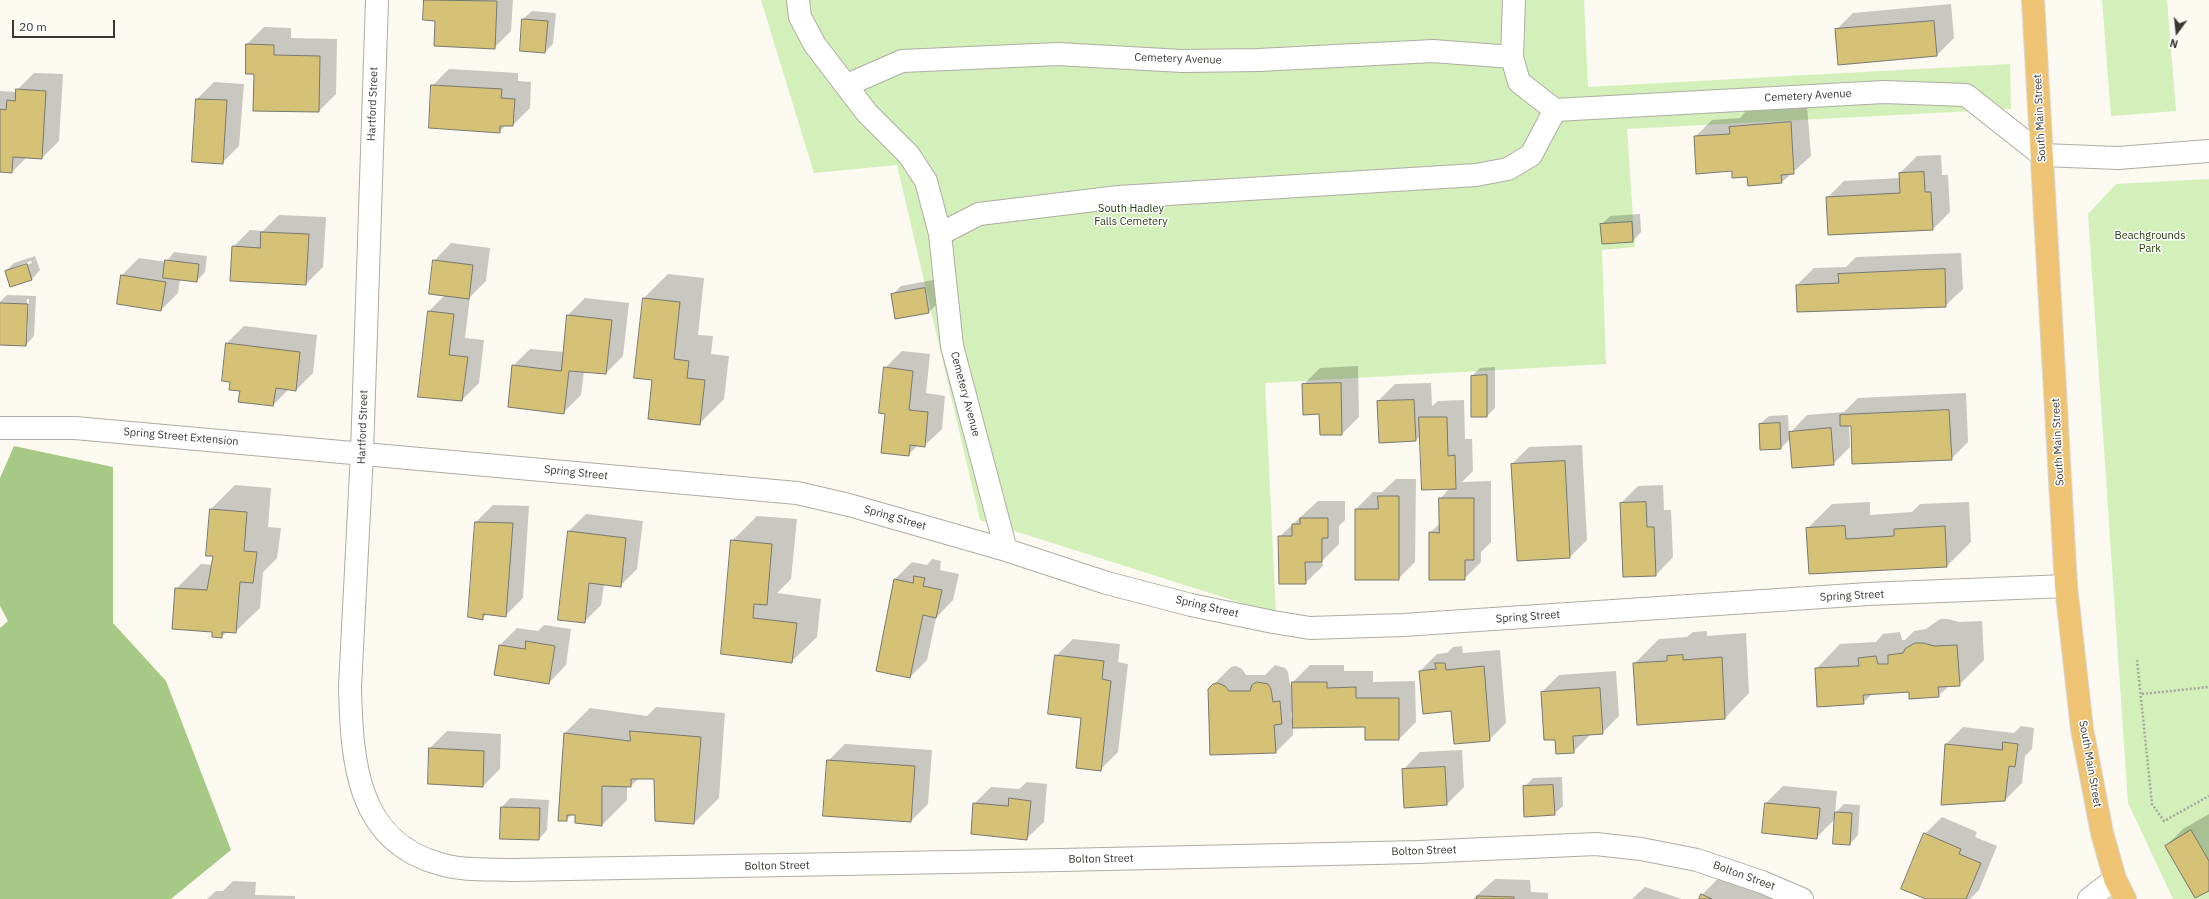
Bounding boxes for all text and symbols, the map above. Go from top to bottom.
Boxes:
scale bar [14,12,117,38]
north arrow [2157,12,2197,52]
text: 20 m [19,19,47,34]
text: N [2168,36,2180,51]
street label: Cemetery Avenue [1134,51,1222,67]
street label: Hartford Street [365,67,381,141]
street label: South Main Street [2031,74,2049,162]
street label: Cemetery Avenue [1764,87,1852,105]
park label: South Hadley Falls Cemetery [1094,202,1168,228]
park label: Beachgrounds Park [2114,229,2186,255]
street label: Cemetery Avenue [947,350,983,438]
street label: Hartford Street [355,390,371,464]
street label: South Main Street [2049,398,2067,486]
street label: Spring Street Extension [123,425,239,449]
street label: Spring Street [543,463,609,483]
street label: Spring Street [862,503,928,533]
street label: Spring Street [1820,588,1884,604]
street label: Spring Street [1174,593,1240,621]
street label: Spring Street [1495,608,1561,626]
street label: South Main Street [2076,719,2104,809]
street label: Bolton Street [1391,843,1457,859]
street label: Bolton Street [1068,852,1134,866]
street label: Bolton Street [744,859,810,873]
street label: Bolton Street [1711,859,1777,893]

